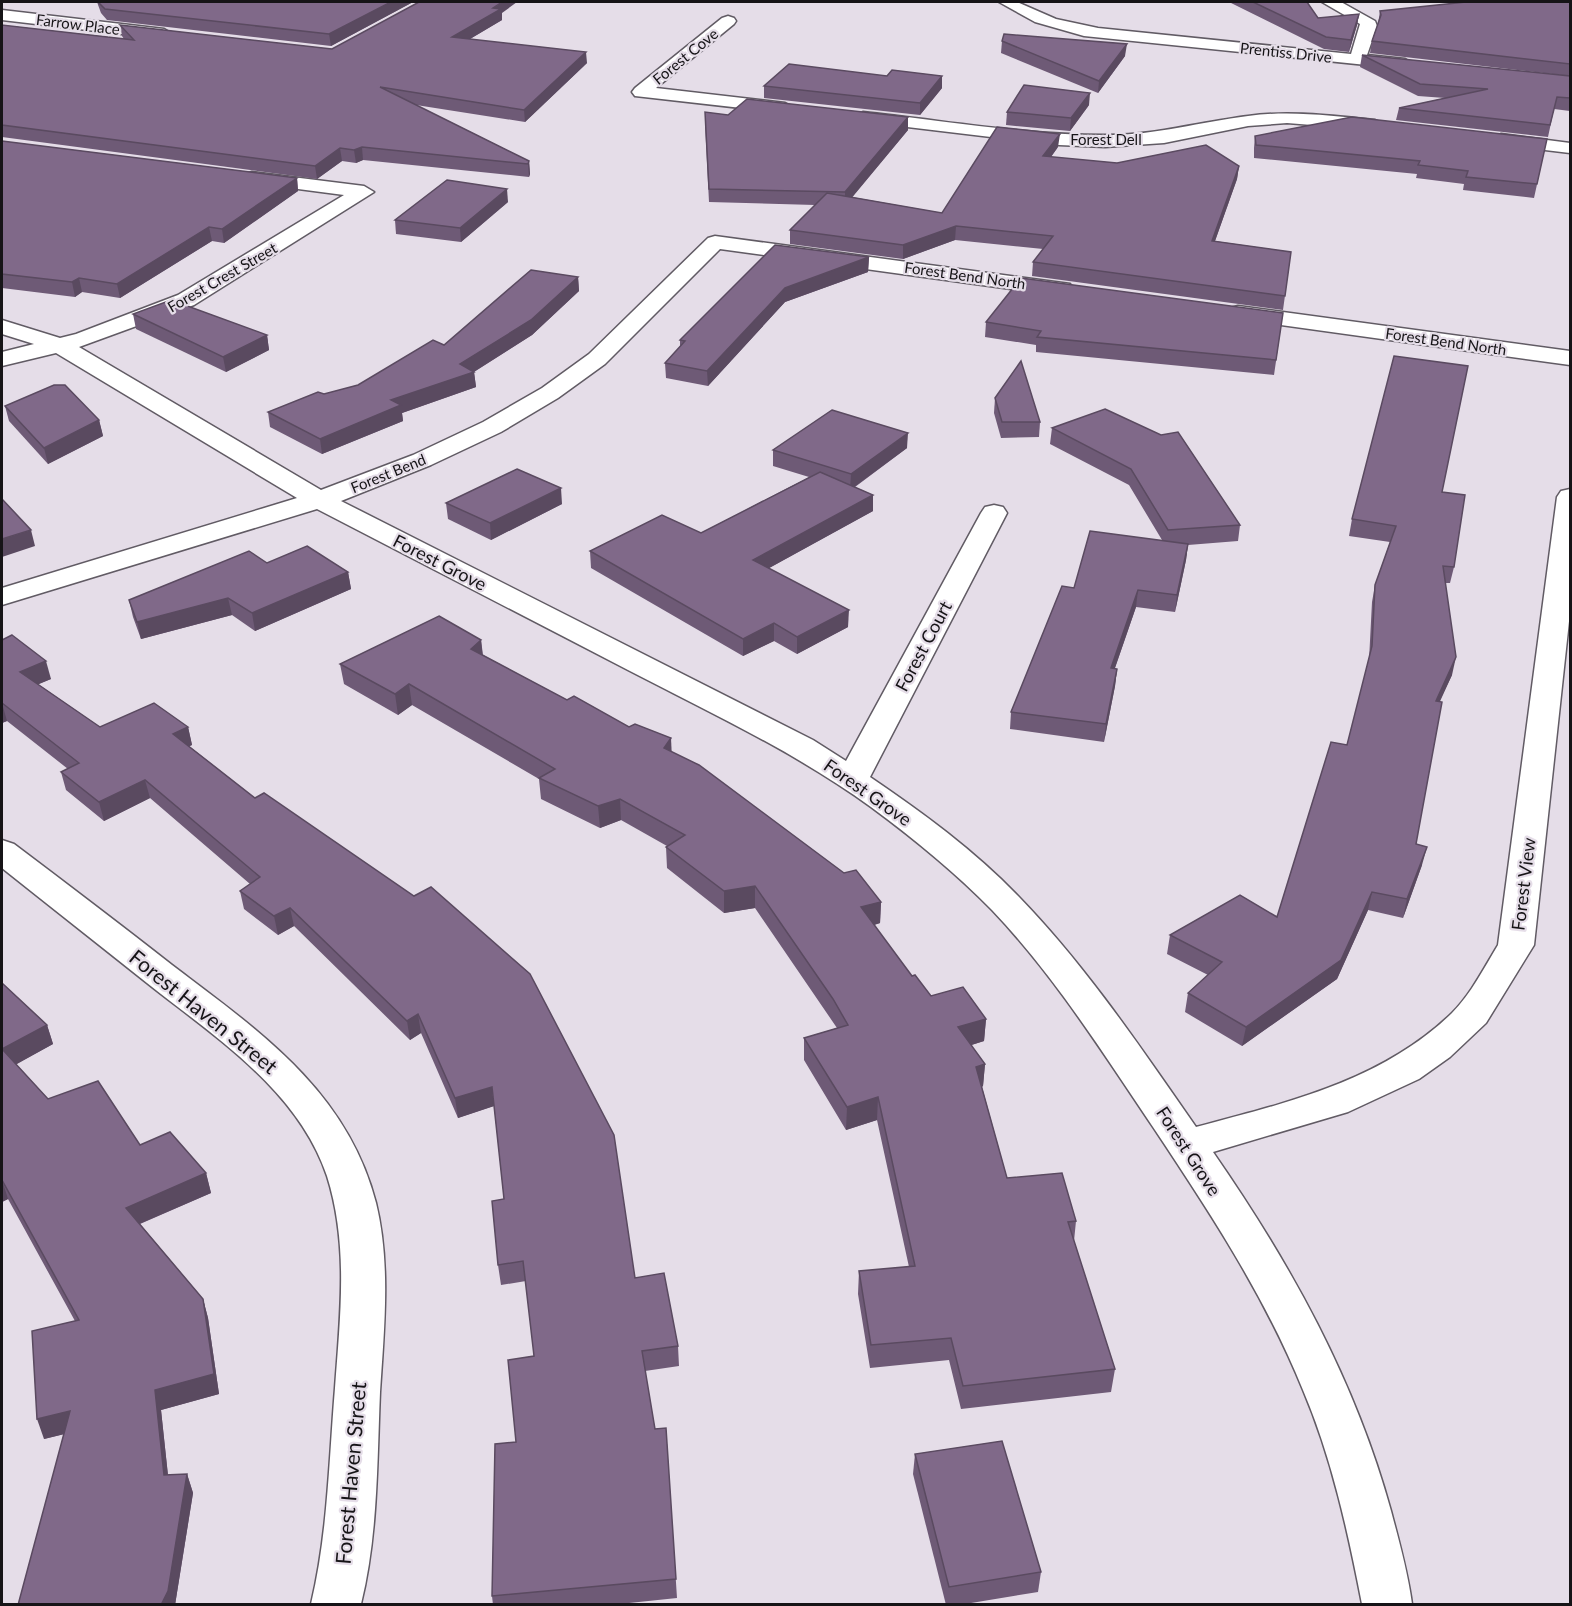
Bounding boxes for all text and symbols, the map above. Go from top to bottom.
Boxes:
street label: Farrow Place [35,10,121,38]
street label: Forest Cove [649,24,721,88]
street label: Prentiss Drive [1239,38,1333,66]
street label: Forest Dell [1070,130,1142,148]
street label: Forest Crest Street [164,238,280,316]
street label: Forest Bend North [903,258,1027,292]
street label: Forest Bend North [1384,324,1508,358]
street label: Forest Bend [348,450,428,496]
street label: Forest Grove [390,529,490,595]
street label: Forest Court [890,597,956,695]
street label: Forest Grove [820,754,916,830]
street label: Forest View [1506,836,1540,932]
street label: Forest Haven Street [125,944,283,1079]
street label: Forest Grove [1152,1102,1226,1200]
street label: Forest Haven Street [330,1380,370,1565]

